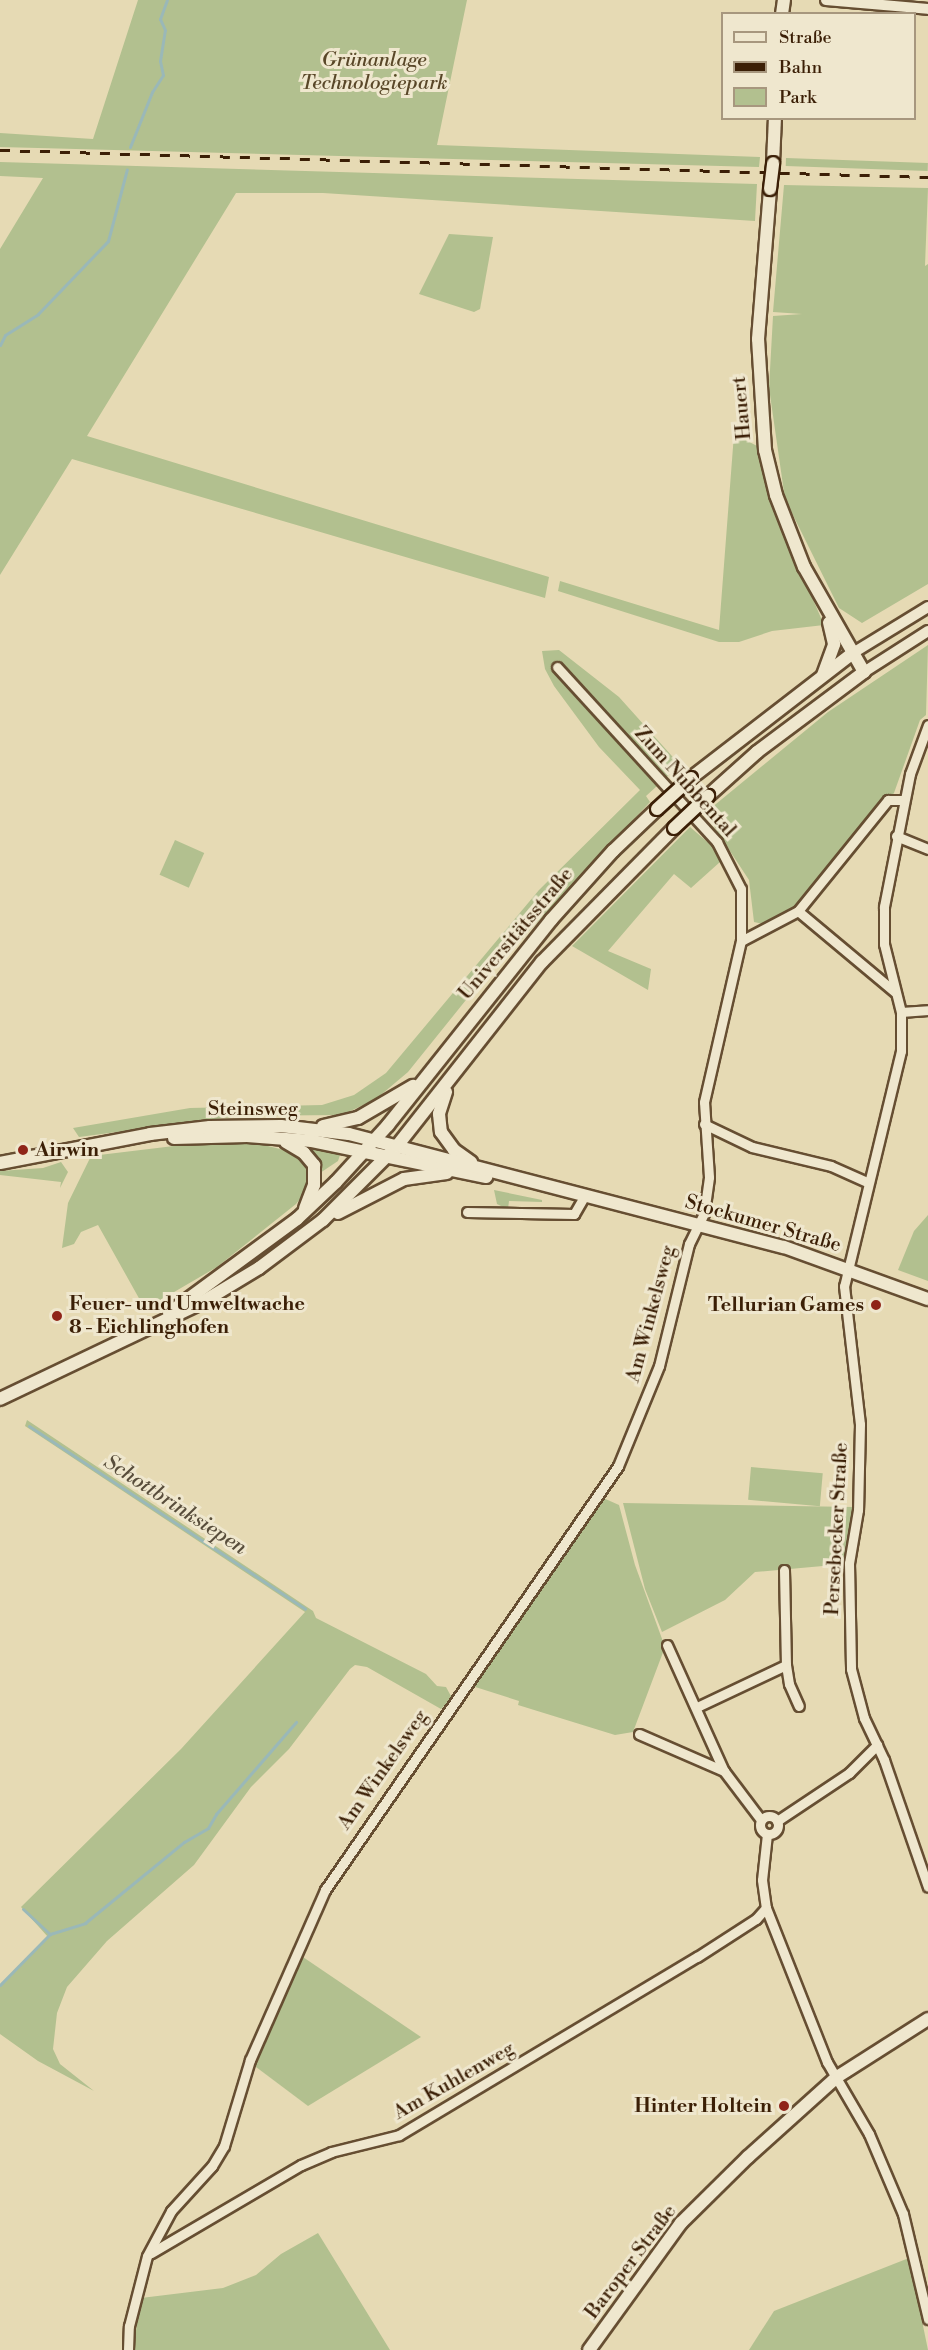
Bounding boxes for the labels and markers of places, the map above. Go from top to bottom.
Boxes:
place label: Airwin [35,1138,99,1162]
marker: Airwin [16,1143,30,1157]
place label: Feuer- und Umweltwache 8 - Eichlinghofen [69,1292,305,1339]
place label: Tellurian Games [708,1293,864,1317]
marker: Tellurian Games [869,1298,883,1312]
marker: Feuer- und Umweltwache 8 - Eichlinghofen [50,1309,64,1323]
place label: Hinter Holtein [634,2094,772,2118]
marker: Hinter Holtein [777,2099,791,2113]

